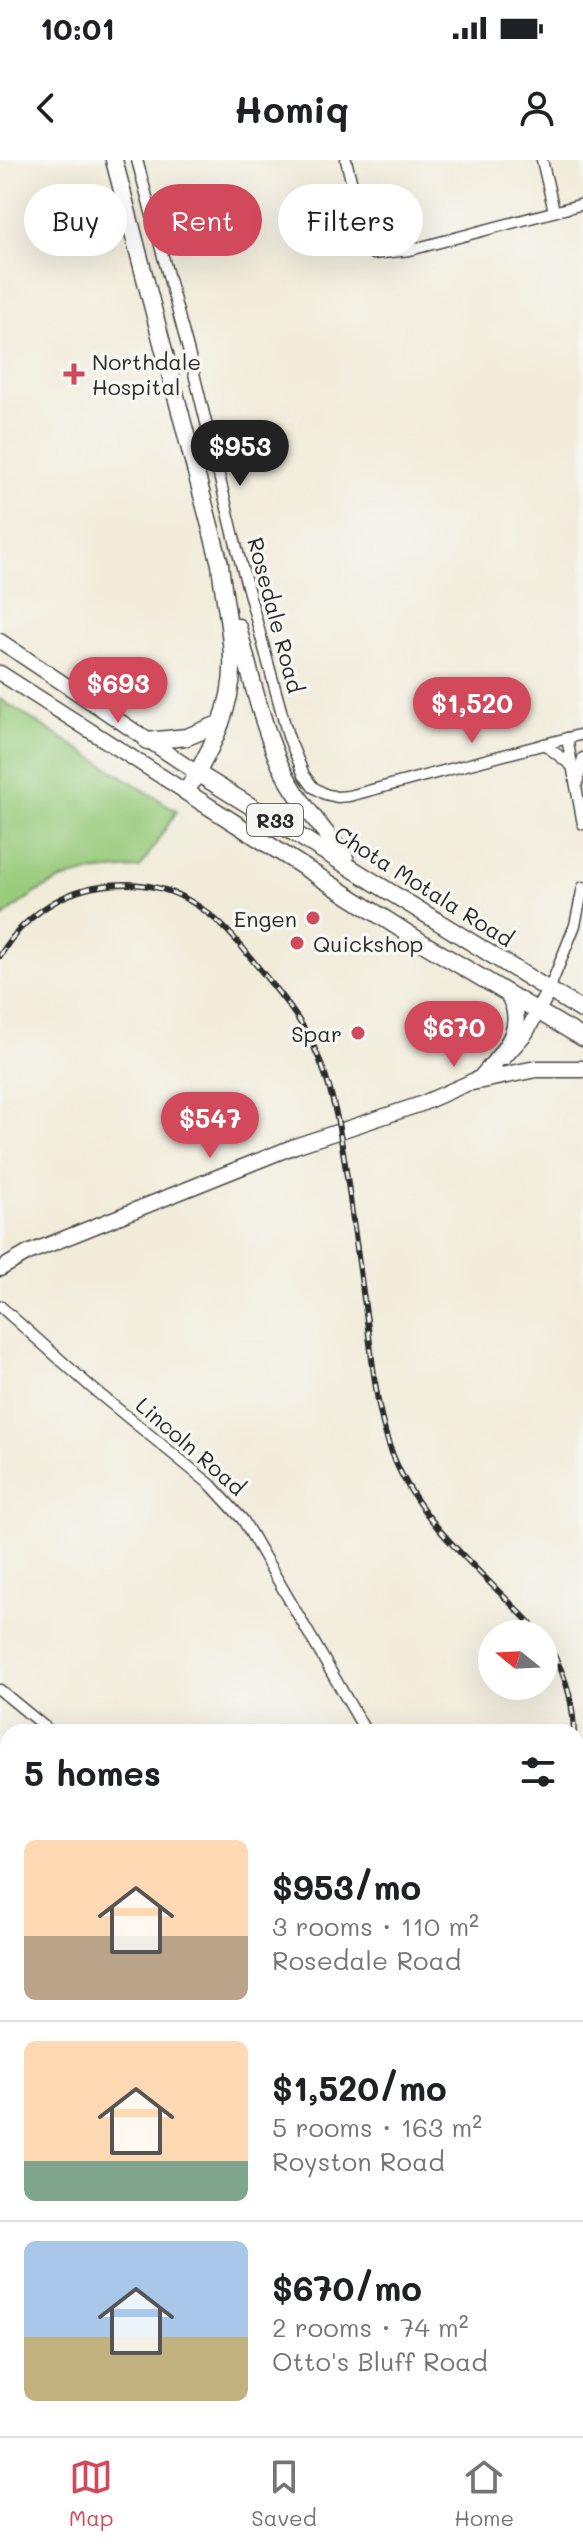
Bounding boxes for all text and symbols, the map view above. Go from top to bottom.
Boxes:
text: 10:01 [40,8,115,48]
text: Homiq [234,85,349,132]
icon: back [24,86,68,130]
icon: person [515,86,559,130]
chip: Buy [24,184,127,256]
chip: Rent [143,184,262,256]
chip: Filters [278,184,423,256]
place label: Northdale Hospital [92,347,201,401]
marker: Northdale Hospital [63,363,85,385]
pin: $953 [193,420,287,488]
text: $953 [209,429,271,463]
street label: Rosedale Road [241,534,311,696]
pin: $693 [71,657,165,725]
text: $693 [86,666,150,700]
pin: $1,520 [407,677,537,745]
text: $1,520 [431,686,513,720]
road number: R33 [247,804,303,836]
street label: Chota Motala Road [329,819,519,953]
place label: Engen [234,904,297,933]
marker: Engen [304,909,322,927]
place label: Quickshop [313,929,423,958]
marker: Quickshop [288,934,306,952]
pin: $670 [407,1001,501,1069]
text: $670 [423,1010,486,1044]
place label: Spar [291,1019,342,1048]
marker: Spar [349,1024,367,1042]
pin: $547 [163,1092,257,1160]
text: $547 [179,1101,241,1135]
street label: Lincoln Road [130,1390,252,1502]
north arrow [478,1620,558,1700]
map controls [478,1620,558,1700]
text: 5 homes [24,1750,161,1795]
icon: filters [516,1750,560,1794]
text: $953/mo [272,1864,421,1909]
icon: home [88,1872,184,1968]
text: 3 rooms · 110 m² [272,1909,479,1943]
text: Rosedale Road [272,1943,461,1977]
text: $1,520/mo [272,2065,447,2110]
icon: home [88,2073,184,2169]
text: 5 rooms · 163 m² [272,2110,482,2144]
text: Royston Road [272,2144,445,2178]
text: $670/mo [272,2265,422,2310]
icon: home [88,2273,184,2369]
text: 2 rooms · 74 m² [272,2310,469,2344]
text: Otto's Bluff Road [272,2344,488,2378]
tab: Map [69,2455,114,2532]
tab: Saved [251,2455,317,2532]
tab: Home [454,2455,514,2532]

